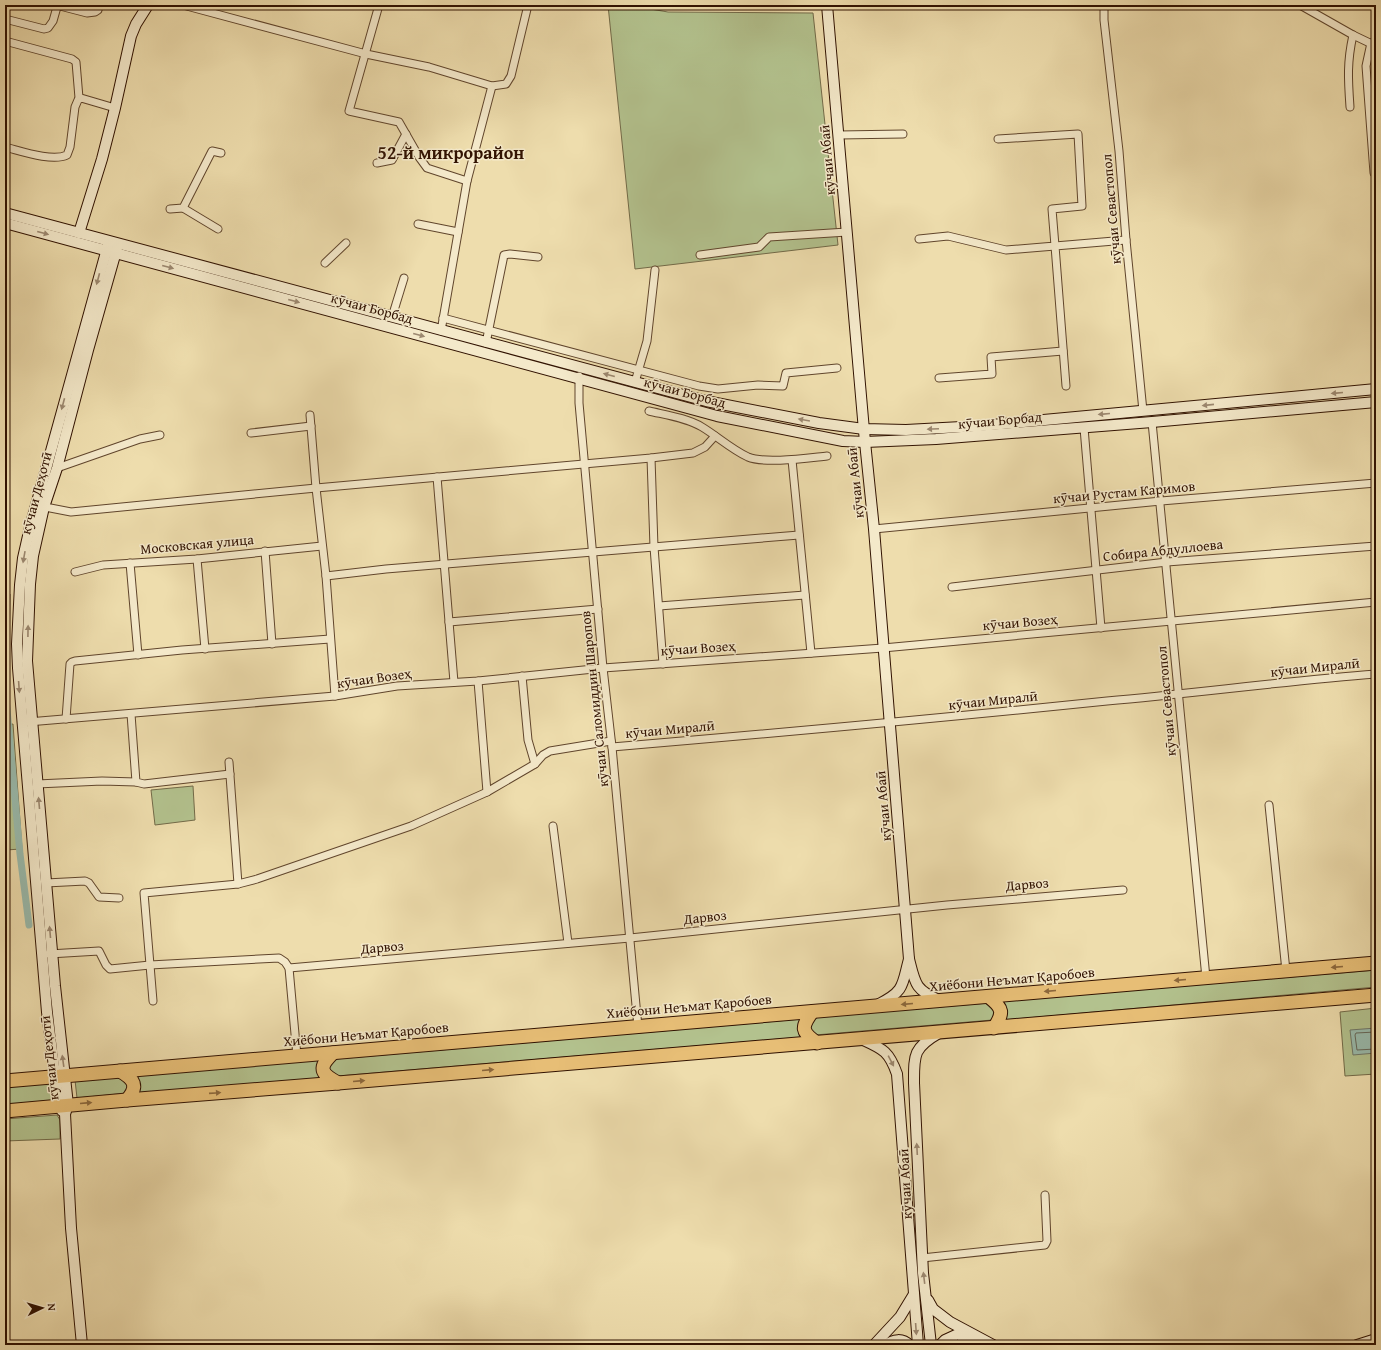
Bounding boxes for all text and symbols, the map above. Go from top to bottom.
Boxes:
street label: кӯчаи Абаӣ [814,124,840,196]
district label: 52-й микрорайон [378,139,524,166]
street label: кӯчаи Севастопол [1096,153,1126,265]
one-way arrow [36,231,49,237]
one-way arrow [162,265,174,271]
one-way arrow [95,273,101,285]
street label: кӯчаи Борбад [329,287,416,329]
one-way arrow [288,298,300,304]
one-way arrow [413,332,425,338]
street label: кӯчаи Борбад [642,371,729,413]
one-way arrow [603,372,615,378]
one-way arrow [1331,389,1343,396]
one-way arrow [60,398,66,411]
one-way arrow [1202,401,1214,408]
street label: кӯчаи Борбад [957,406,1043,434]
one-way arrow [1098,411,1110,418]
one-way arrow [798,417,810,423]
one-way arrow [927,425,939,432]
street label: кӯчаи Абаӣ [841,447,869,519]
street label: кӯчаи Деҳотӣ [15,449,57,537]
street label: кӯчаи Рустам Каримов [1052,476,1196,508]
street label: Московская улица [139,529,255,559]
street label: Собира Абдуллоева [1102,534,1224,566]
one-way arrow [21,551,27,563]
street label: кӯчаи Возеҳ [982,609,1059,635]
street label: кӯчаи Саломиддин Шаропов [575,610,613,788]
one-way arrow [24,625,31,637]
street label: кӯчаи Возеҳ [660,635,737,661]
street label: кӯчаи Севастопол [1151,645,1181,757]
street label: кӯчаи Миралӣ [1269,652,1361,682]
street label: кӯчаи Возеҳ [335,663,413,693]
one-way arrow [16,681,23,693]
street label: кӯчаи Миралӣ [947,685,1039,715]
street label: кӯчаи Миралӣ [625,715,715,743]
street label: кӯчаи Абаӣ [870,770,896,842]
one-way arrow [35,797,42,809]
street label: Дарвоз [1004,872,1049,896]
street label: Дарвоз [681,905,728,929]
one-way arrow [47,926,54,938]
street label: Дарвоз [359,935,404,959]
street label: Хиёбони Неъмат Қаробоев [928,962,1096,996]
one-way arrow [1331,963,1343,970]
one-way arrow [1174,977,1186,984]
one-way arrow [1044,988,1056,995]
street label: Хиёбони Неъмат Қаробоев [605,989,773,1023]
one-way arrow [901,1000,913,1007]
street label: кӯчаи Деҳотӣ [35,1015,63,1101]
street label: Хиёбони Неъмат Қаробоев [282,1017,450,1051]
one-way arrow [60,1055,66,1067]
one-way arrow [888,1055,895,1067]
one-way arrow [482,1067,494,1074]
one-way arrow [353,1078,365,1085]
one-way arrow [209,1089,221,1096]
one-way arrow [80,1100,92,1107]
one-way arrow [914,1142,920,1155]
street label: кӯчаи Абаӣ [893,1148,917,1220]
one-way arrow [921,1272,927,1284]
north arrow [22,1288,62,1328]
text: N [44,1303,60,1312]
one-way arrow [913,1323,920,1335]

